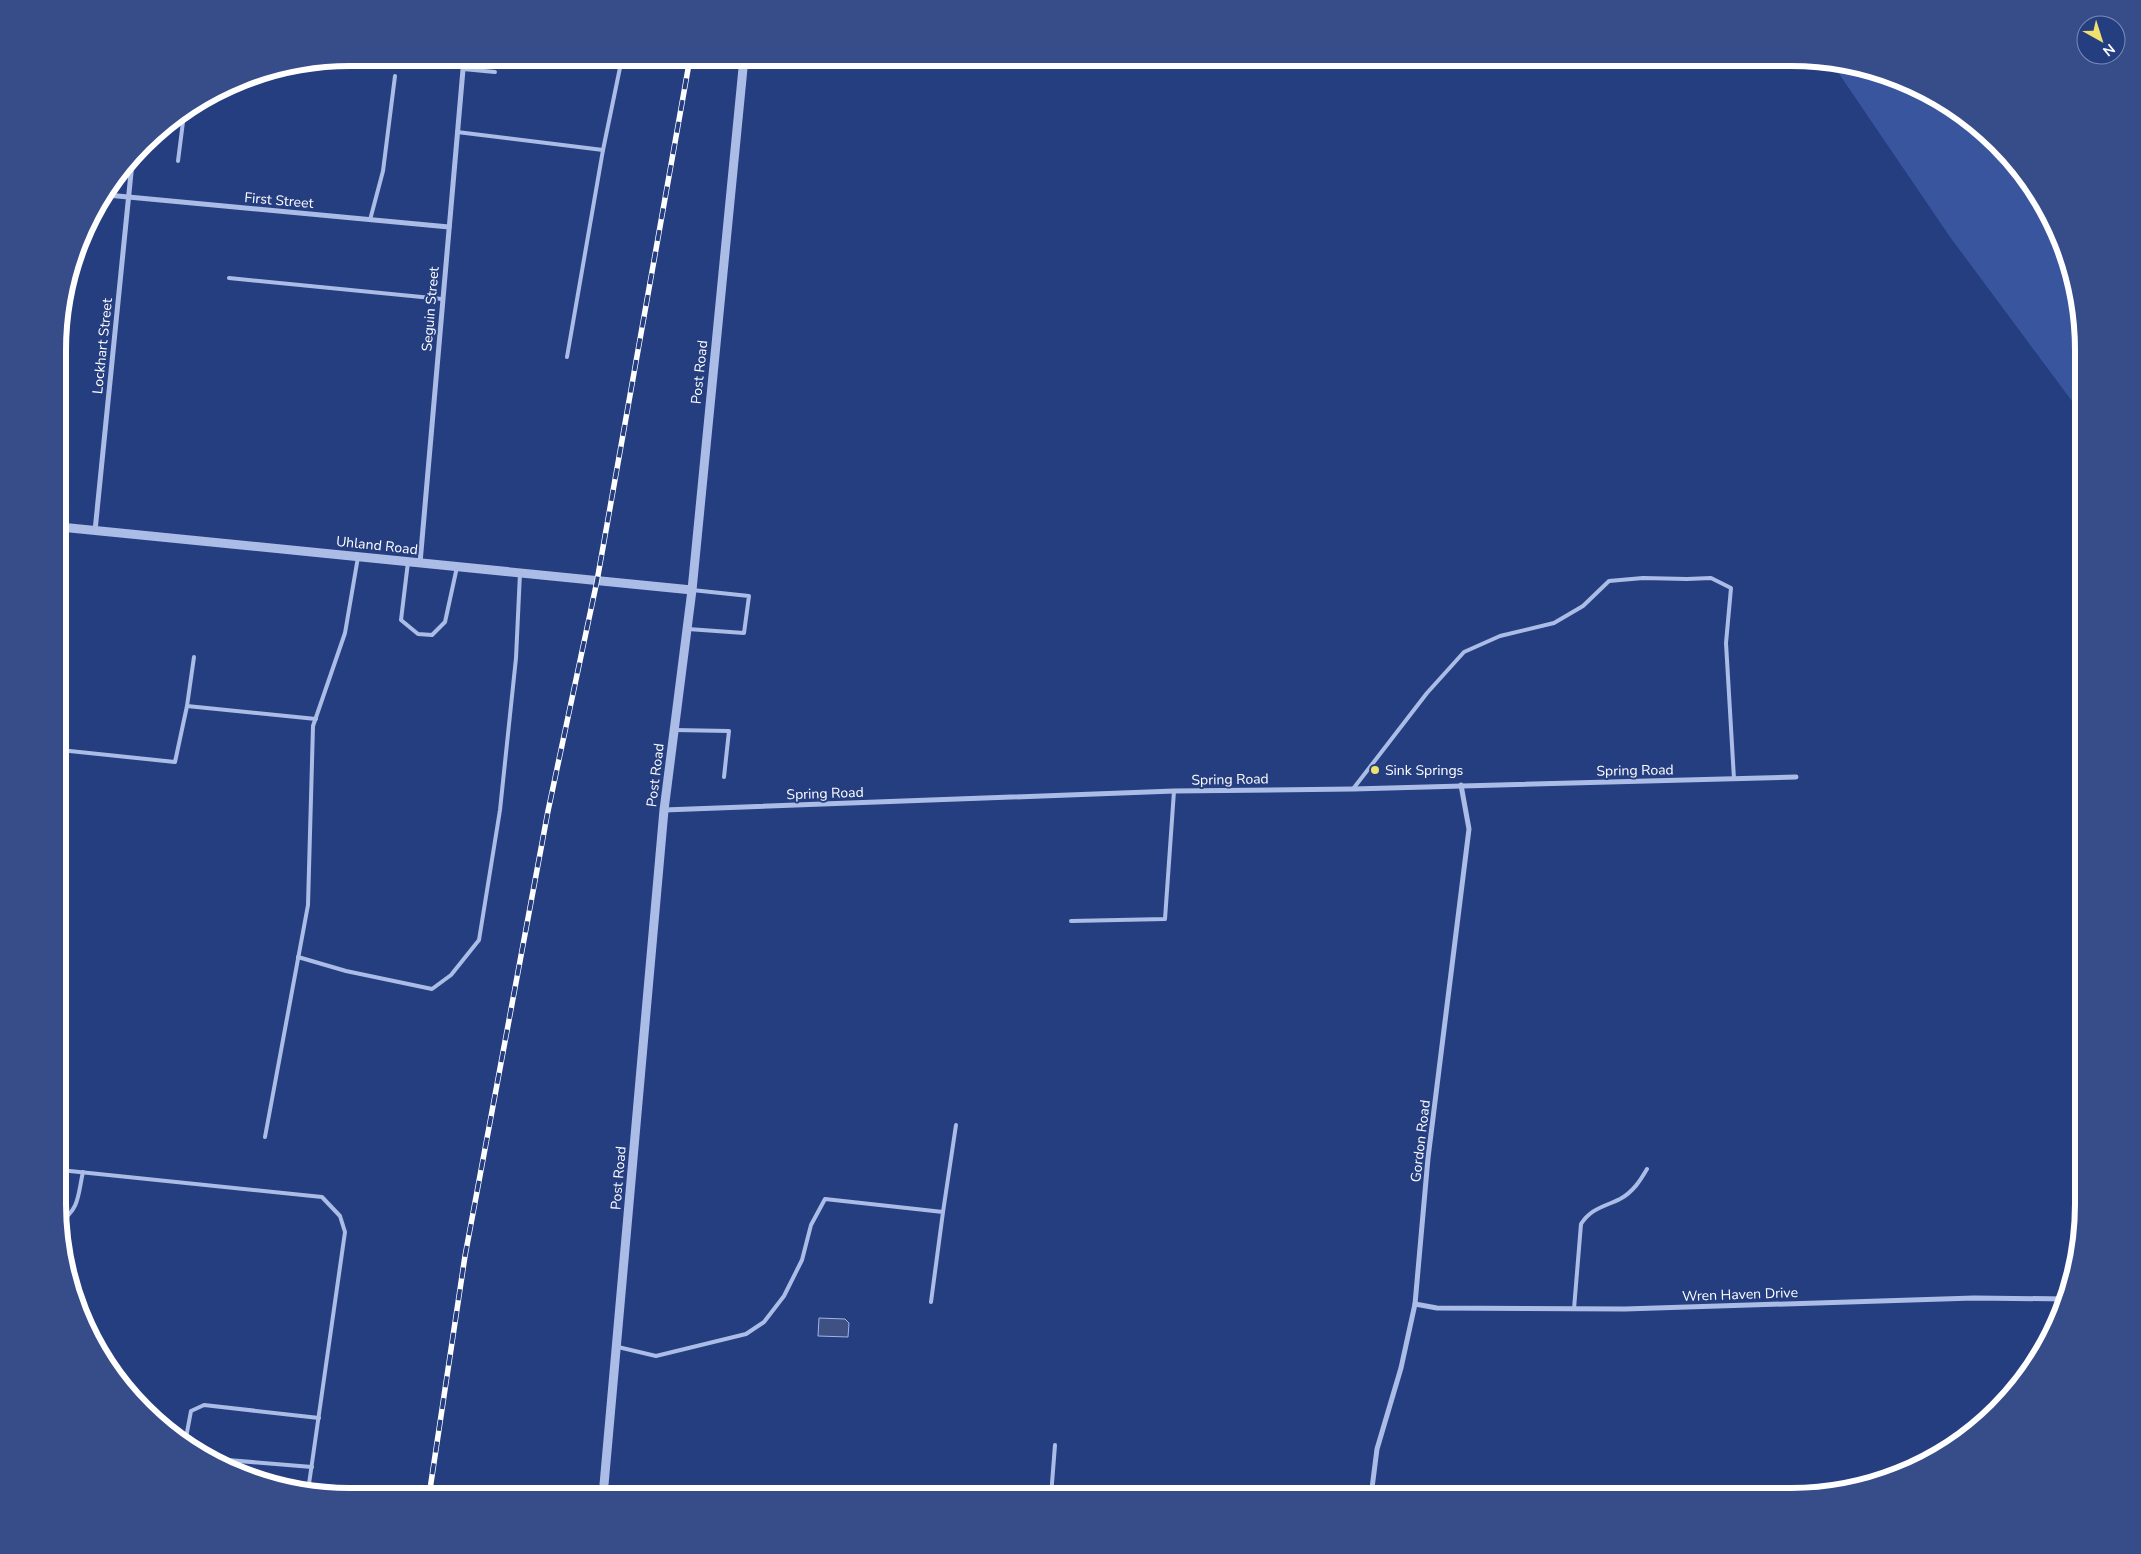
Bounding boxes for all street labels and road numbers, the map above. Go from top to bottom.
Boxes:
street label: First Street [244,188,314,213]
street label: Seguin Street [417,266,444,352]
street label: Lockhart Street [88,297,117,395]
street label: Post Road [687,339,712,405]
street label: Uhland Road [335,532,419,559]
street label: Post Road [642,742,669,808]
street label: Spring Road [1596,760,1674,781]
street label: Spring Road [1191,769,1269,790]
street label: Spring Road [786,783,864,804]
street label: Gordon Road [1406,1099,1435,1183]
street label: Post Road [606,1145,631,1211]
street label: Wren Haven Drive [1682,1283,1798,1306]

